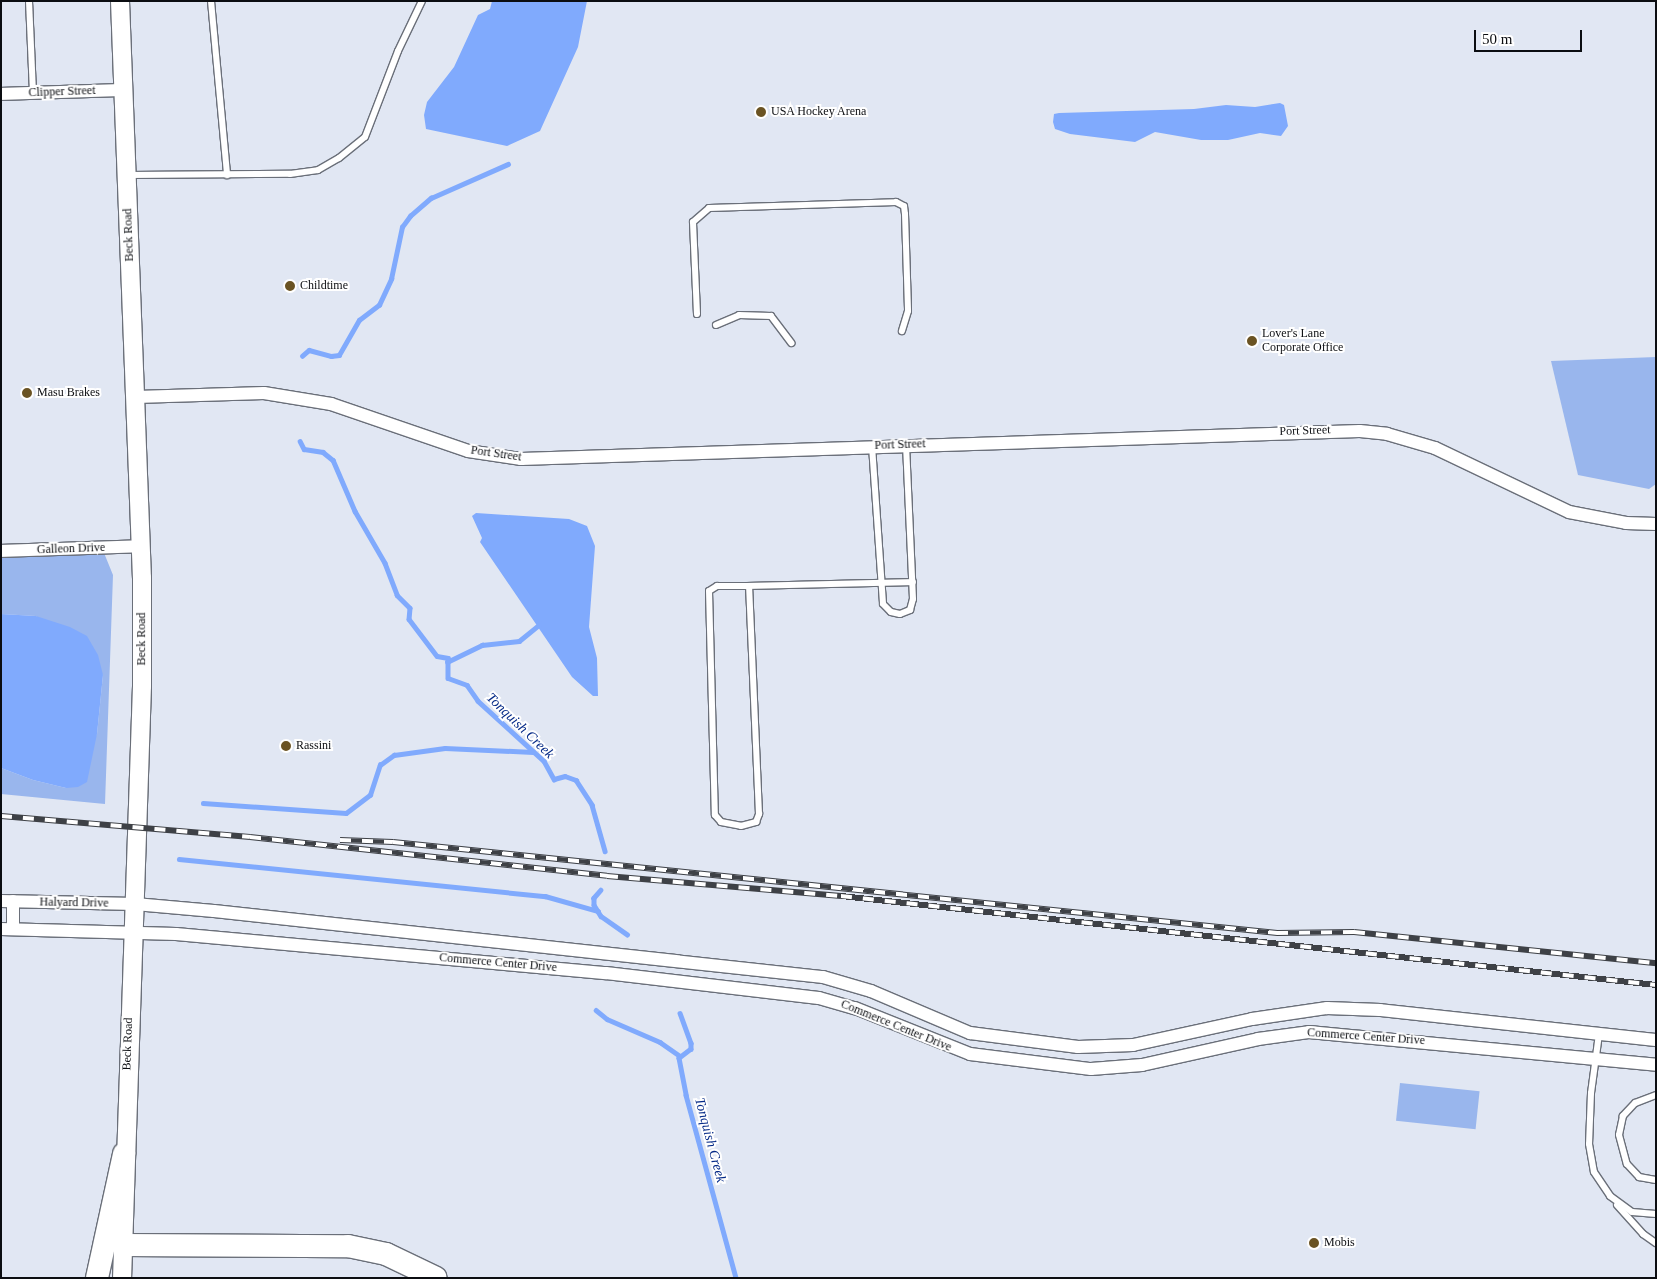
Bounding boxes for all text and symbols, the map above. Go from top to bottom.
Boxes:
scale bar [1477,20,1584,52]
text: 50 m [1482,31,1512,47]
street label: Clipper Street [28,84,96,100]
place label: USA Hockey Arena [771,105,868,119]
marker: USA Hockey Arena [755,106,767,118]
street label: Beck Road [121,208,137,262]
place label: Childtime [300,279,348,293]
marker: Childtime [284,280,296,292]
place label: Lover's Lane Corporate Office [1262,327,1343,355]
marker: Lover's Lane Corporate Office [1246,335,1258,347]
place label: Masu Brakes [37,386,100,400]
marker: Masu Brakes [21,387,33,399]
street label: Port Street [1279,423,1331,439]
street label: Port Street [874,437,926,453]
street label: Port Street [470,443,522,465]
street label: Galleon Drive [37,541,105,557]
street label: Beck Road [135,613,149,665]
water label: Tonquish Creek [483,690,557,762]
place label: Rassini [296,739,331,753]
marker: Rassini [280,740,292,752]
street label: Halyard Drive [39,895,109,911]
street label: Commerce Center Drive [439,951,557,975]
street label: Commerce Center Drive [839,997,953,1055]
street label: Beck Road [120,1017,136,1071]
street label: Commerce Center Drive [1307,1026,1425,1048]
water label: Tonquish Creek [691,1096,729,1184]
place label: Mobis [1324,1236,1355,1250]
marker: Mobis [1308,1237,1320,1249]

